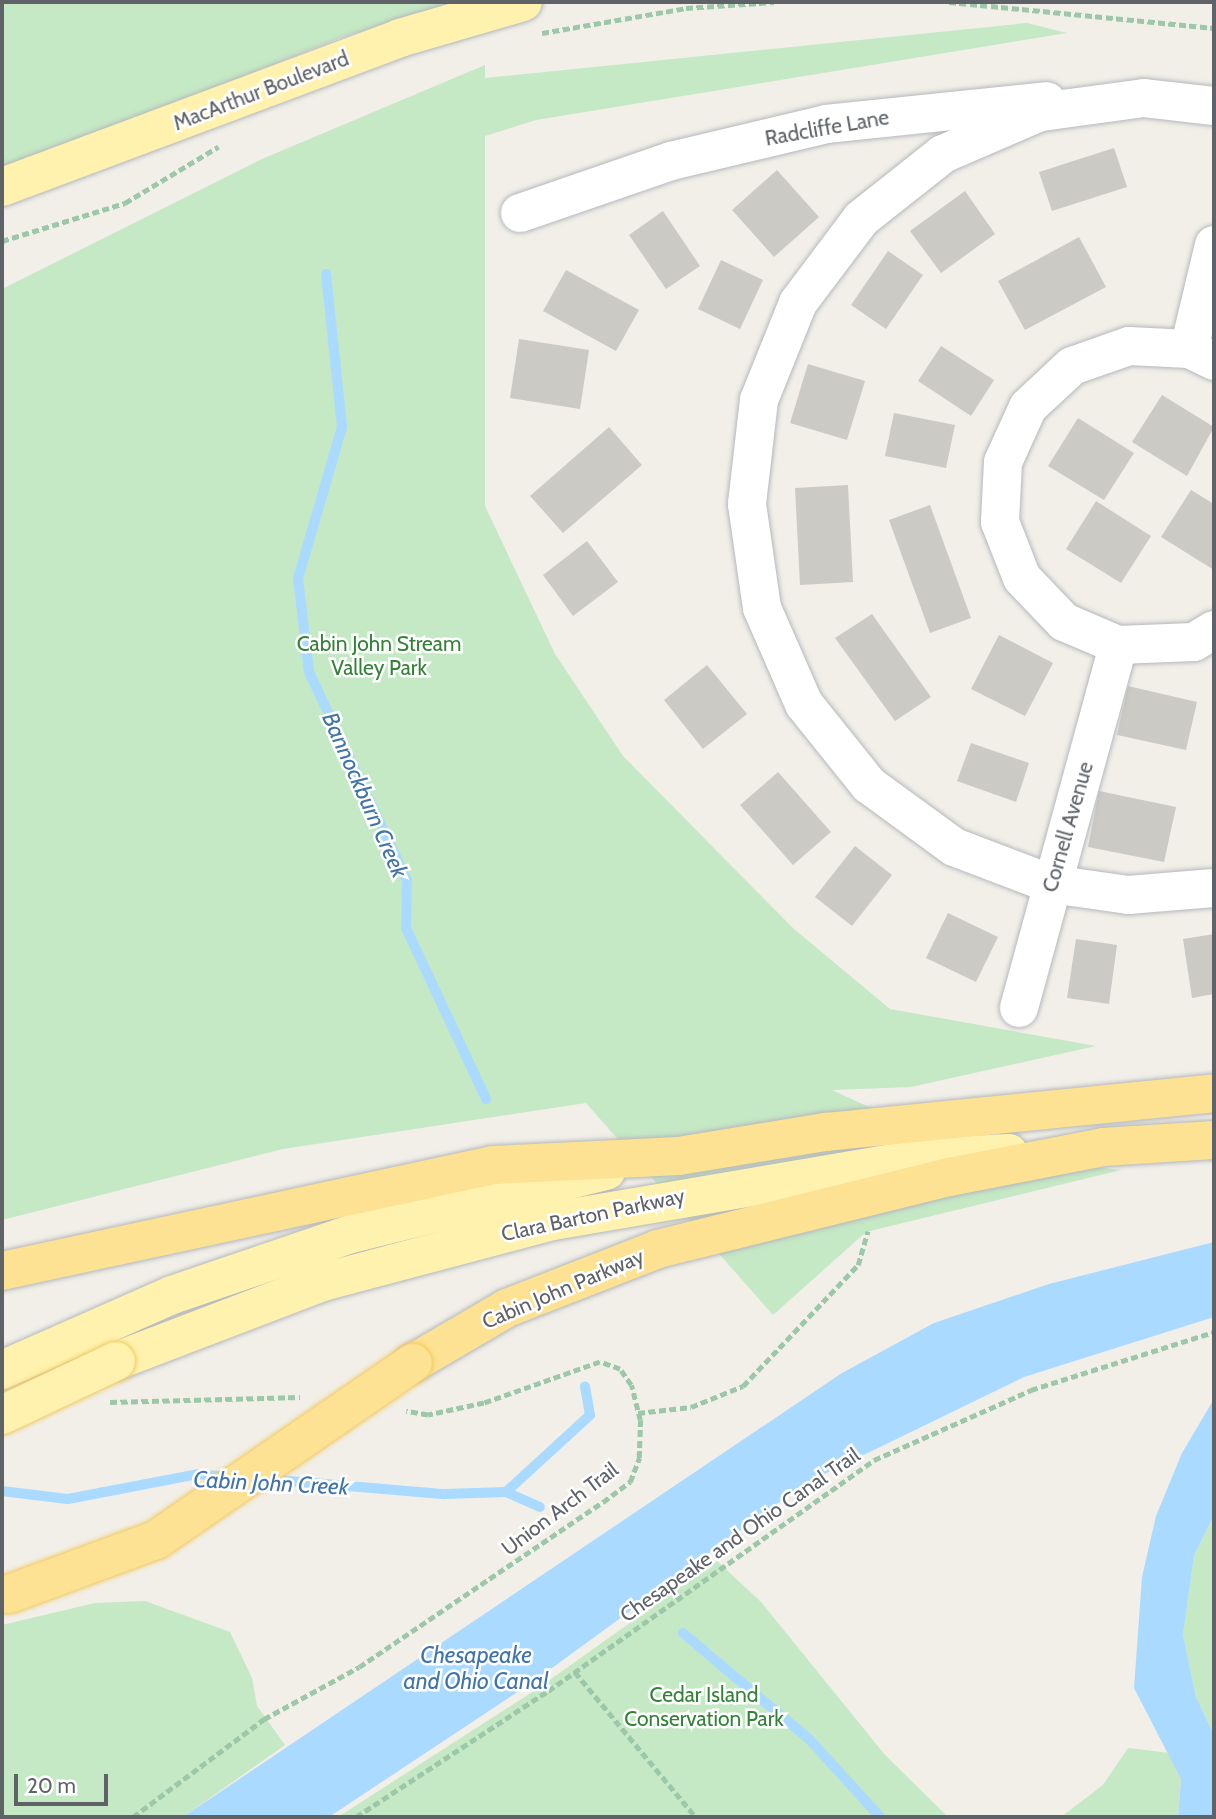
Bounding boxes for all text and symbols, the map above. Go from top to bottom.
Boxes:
street label: MacArthur Boulevard [170,46,352,136]
street label: Radcliffe Lane [763,105,891,151]
park label: Cabin John Stream Valley Park [297,631,461,681]
water label: Bannockburn Creek [316,708,414,882]
street label: Cornell Avenue [1037,759,1099,895]
street label: Clara Barton Parkway [499,1183,687,1247]
street label: Cabin John Parkway [478,1244,648,1334]
street label: Chesapeake and Ohio Canal Trail [615,1442,865,1628]
street label: Union Arch Trail [497,1457,623,1561]
water label: Cabin John Creek [193,1465,349,1501]
water label: Chesapeake and Ohio Canal [403,1641,549,1695]
park label: Cedar Island Conservation Park [624,1682,784,1732]
scale bar [18,1759,112,1803]
text: 20 m [27,1773,76,1798]

